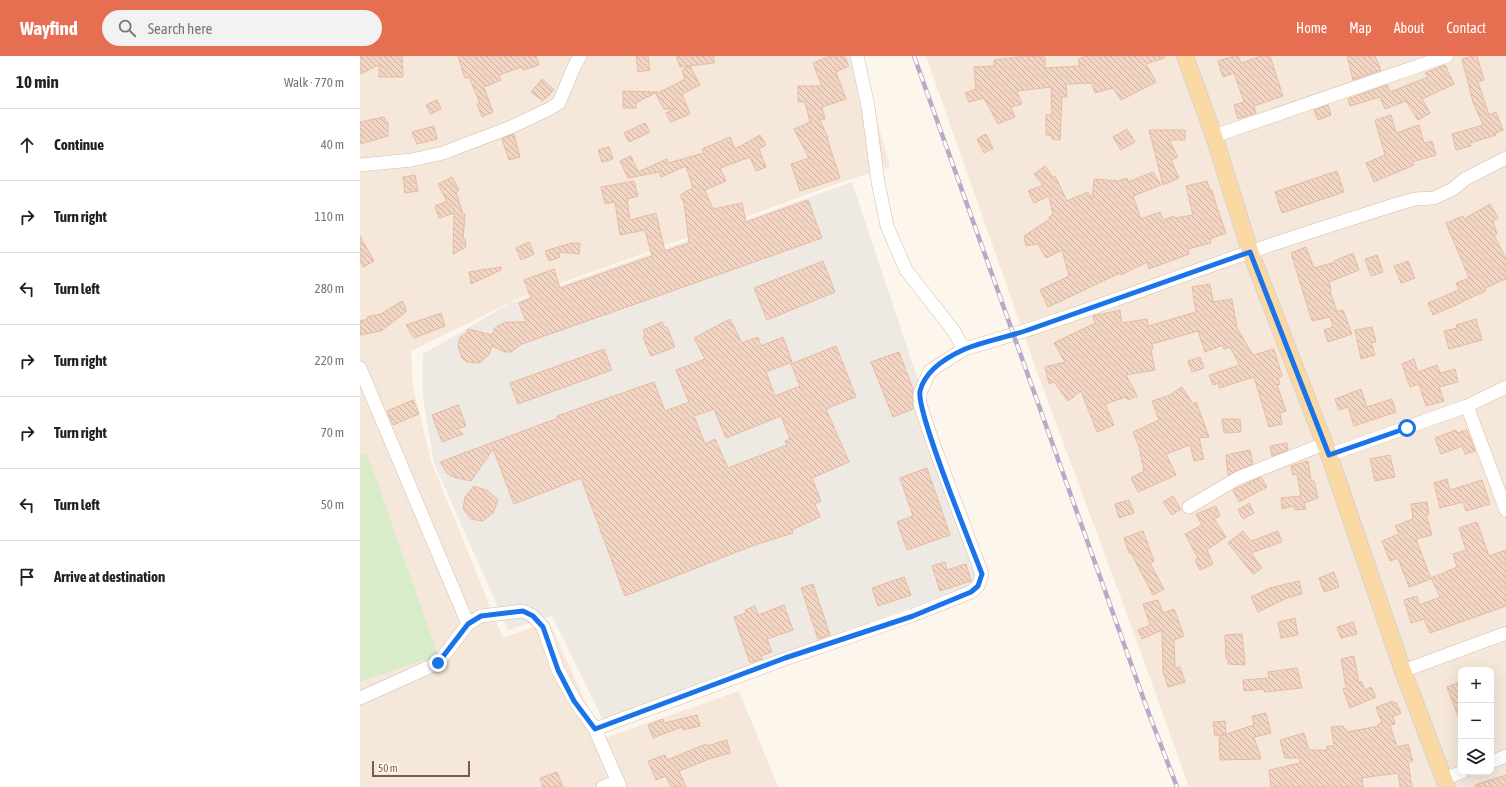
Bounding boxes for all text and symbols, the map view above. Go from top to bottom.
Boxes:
search box [102,10,382,46]
text: Wayfind [20,17,78,39]
icon: search [116,17,138,39]
text: Search here [148,20,212,37]
text: Home [1296,20,1327,36]
text: Map [1349,20,1372,36]
text: About [1394,20,1425,36]
text: Contact [1447,20,1486,36]
text: 10 min [16,72,59,92]
text: Walk · 770 m [284,75,344,90]
icon: ahead [16,134,38,156]
text: Continue [54,136,104,153]
text: 40 m [321,137,344,152]
icon: right [16,206,38,228]
text: Turn right [54,208,107,225]
text: 110 m [315,209,344,224]
icon: left [16,278,38,300]
text: Turn left [54,280,100,297]
text: 280 m [315,281,344,296]
icon: right [16,350,38,372]
text: Turn right [54,352,107,369]
text: 220 m [315,353,344,368]
route start [1398,419,1416,437]
icon: right [16,422,38,444]
text: Turn right [54,424,107,441]
text: 70 m [321,425,344,440]
icon: left [16,494,38,516]
text: Turn left [54,496,100,513]
text: 50 m [321,497,344,512]
icon: arrive [16,566,38,588]
text: Arrive at destination [54,568,165,585]
route end [429,654,447,672]
map controls [1458,667,1494,775]
button: + [1458,667,1494,703]
button: − [1458,703,1494,739]
button: layers [1458,739,1494,775]
scale bar [372,759,470,778]
text: 50 m [378,762,398,774]

